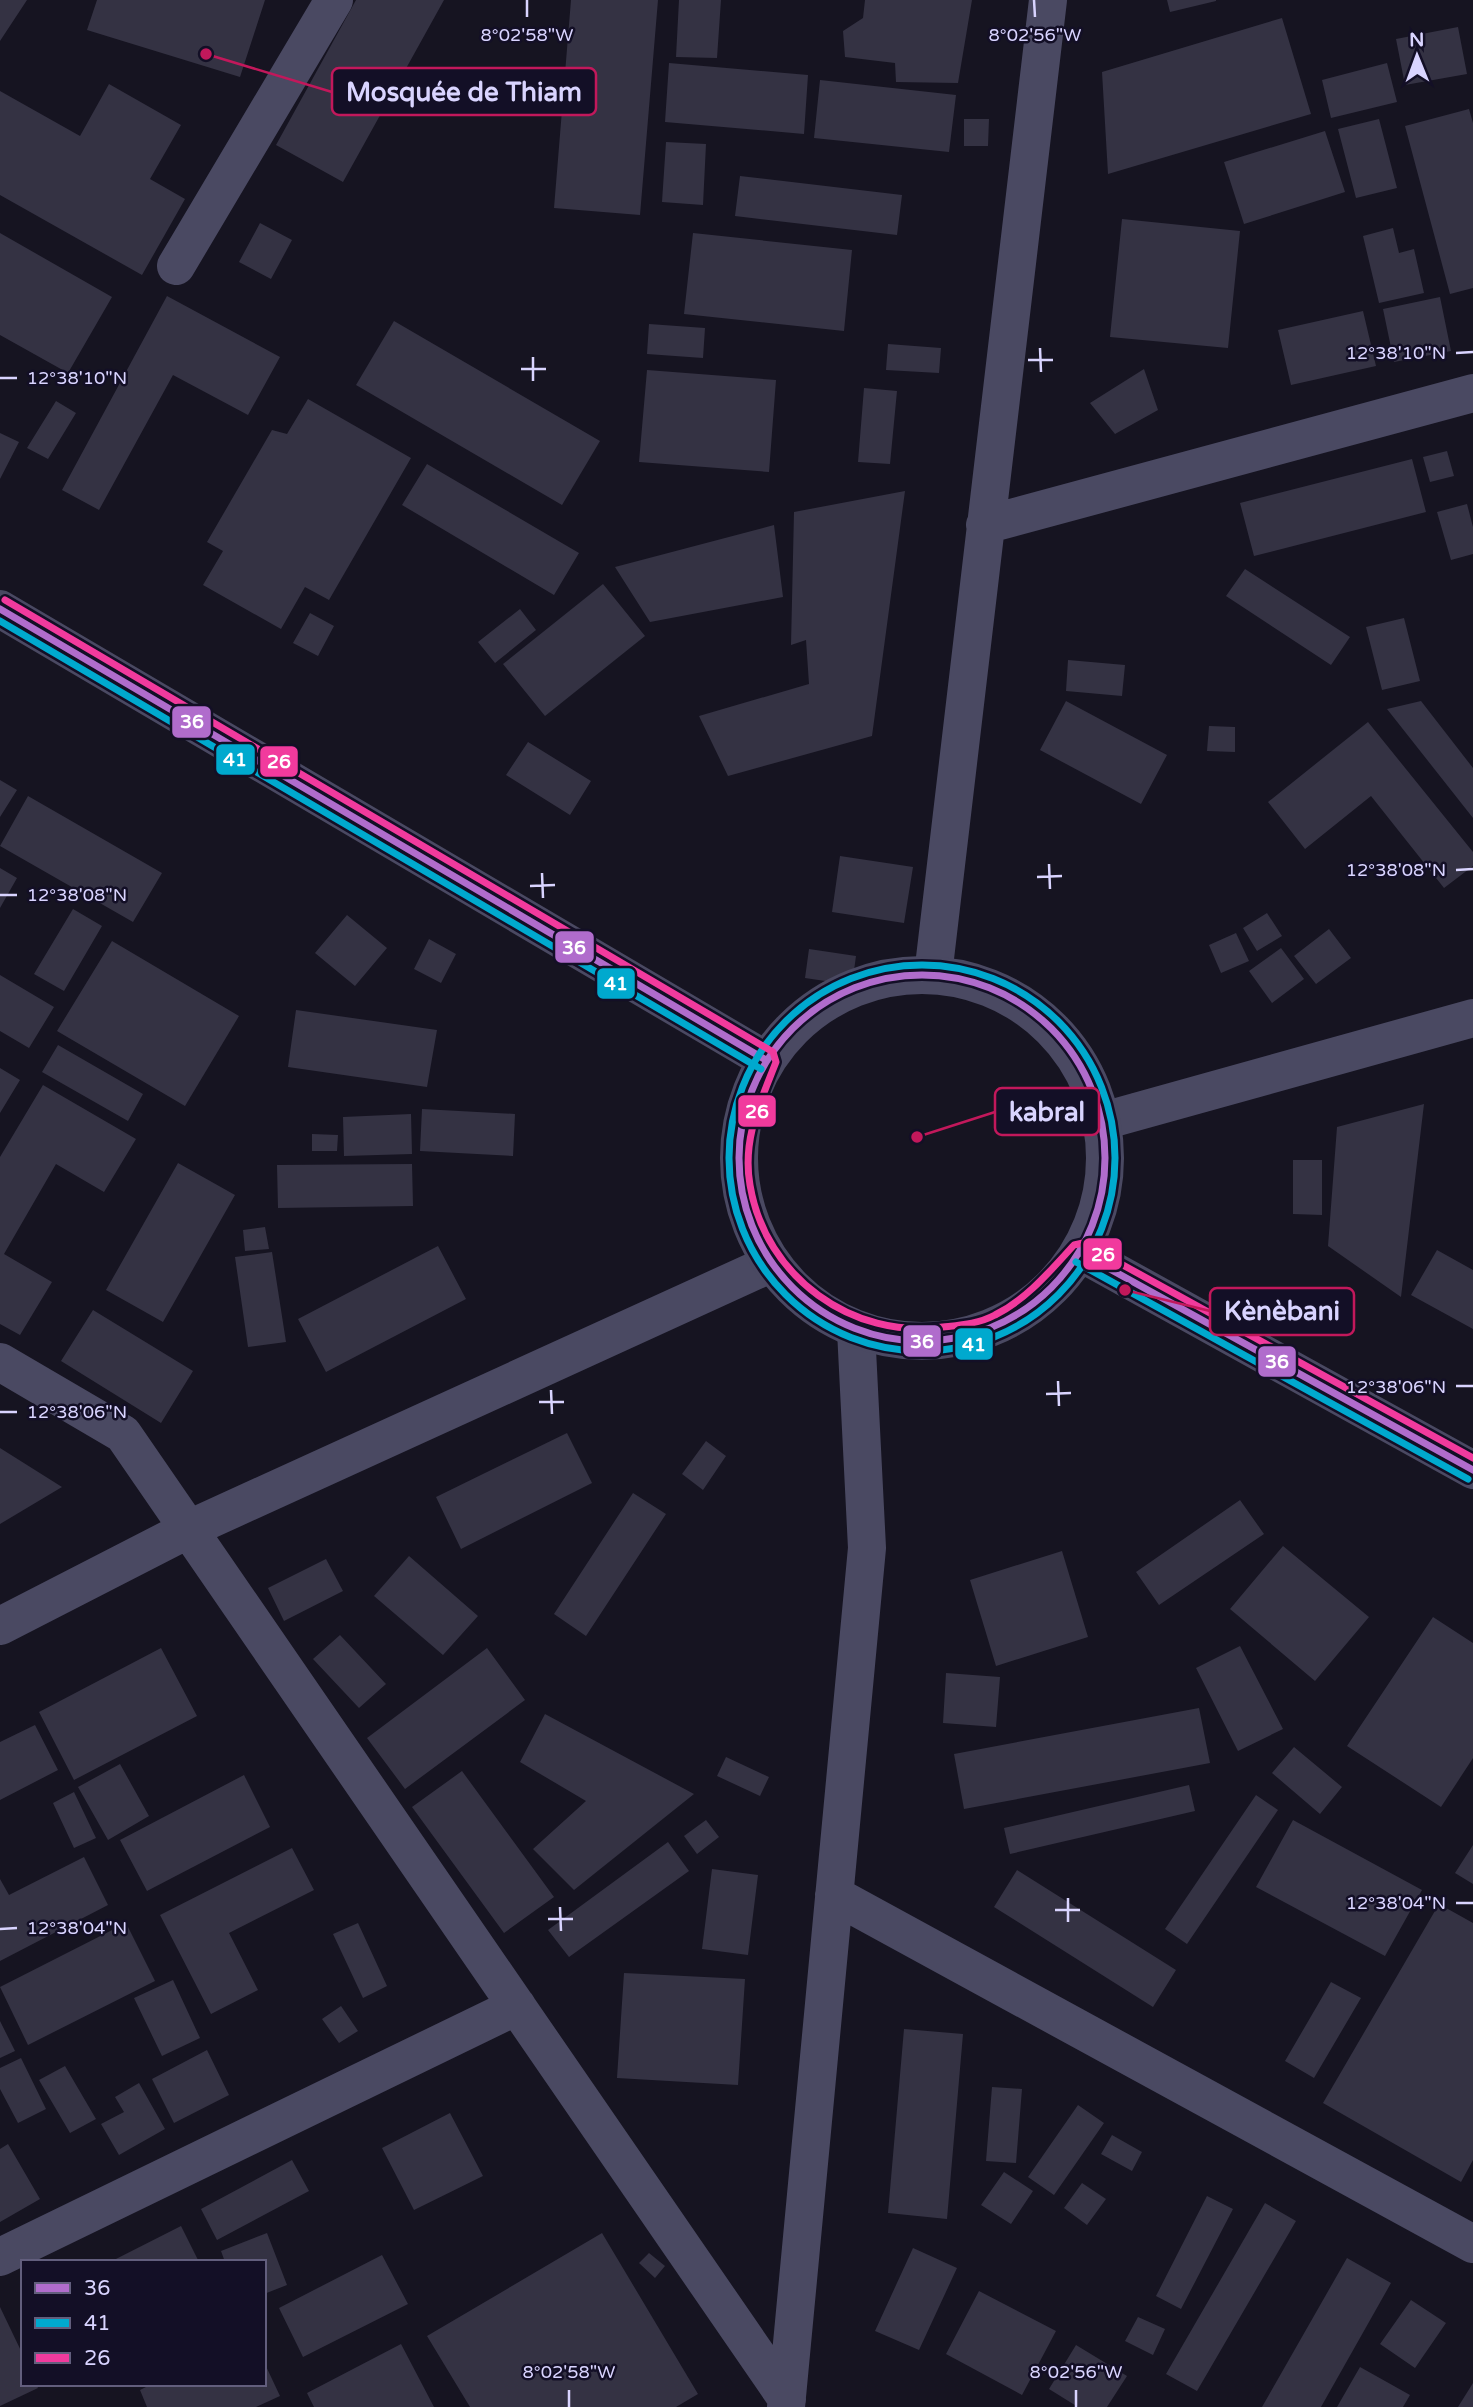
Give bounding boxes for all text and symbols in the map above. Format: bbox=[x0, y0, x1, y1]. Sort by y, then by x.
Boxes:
north arrow bbox=[1382, 21, 1452, 91]
text: 8°02'58"W bbox=[481, 24, 573, 46]
text: 8°02'56"W bbox=[989, 24, 1081, 46]
text: N bbox=[1409, 29, 1425, 51]
callout: Mosquée de Thiam bbox=[332, 68, 596, 115]
text: Mosquée de Thiam bbox=[346, 77, 582, 108]
text: 12°38'10"N bbox=[1346, 342, 1446, 364]
text: 12°38'10"N bbox=[27, 367, 127, 389]
line badge: 36 bbox=[171, 705, 212, 739]
text: 36 bbox=[180, 711, 204, 733]
line badge: 41 bbox=[215, 743, 256, 776]
line badge: 26 bbox=[259, 745, 299, 778]
text: 41 bbox=[223, 749, 247, 771]
text: 26 bbox=[267, 751, 291, 773]
text: 12°38'08"N bbox=[1346, 859, 1446, 881]
text: 12°38'08"N bbox=[27, 884, 127, 906]
line badge: 36 bbox=[554, 930, 595, 964]
text: 36 bbox=[562, 937, 586, 959]
line badge: 41 bbox=[596, 967, 636, 1000]
text: 41 bbox=[604, 973, 628, 995]
callout: kabral bbox=[995, 1088, 1099, 1135]
line badge: 26 bbox=[737, 1094, 777, 1128]
text: kabral bbox=[1009, 1097, 1085, 1128]
text: 26 bbox=[745, 1101, 769, 1123]
line badge: 26 bbox=[1082, 1237, 1123, 1271]
text: 26 bbox=[1091, 1244, 1115, 1266]
callout: Kènèbani bbox=[1210, 1288, 1354, 1335]
text: Kènèbani bbox=[1224, 1296, 1340, 1327]
line badge: 36 bbox=[902, 1324, 942, 1358]
line badge: 41 bbox=[954, 1327, 994, 1361]
text: 36 bbox=[910, 1331, 934, 1353]
text: 41 bbox=[962, 1334, 986, 1356]
line badge: 36 bbox=[1257, 1345, 1297, 1378]
text: 36 bbox=[1265, 1351, 1289, 1373]
text: 12°38'06"N bbox=[1346, 1376, 1446, 1398]
text: 12°38'06"N bbox=[27, 1401, 127, 1423]
text: 12°38'04"N bbox=[1346, 1892, 1446, 1914]
text: 12°38'04"N bbox=[27, 1917, 127, 1939]
legend bbox=[21, 2260, 266, 2386]
text: 36 bbox=[84, 2276, 110, 2301]
text: 41 bbox=[84, 2311, 110, 2336]
text: 26 bbox=[84, 2346, 110, 2371]
text: 8°02'58"W bbox=[523, 2361, 615, 2383]
text: 8°02'56"W bbox=[1030, 2361, 1122, 2383]

